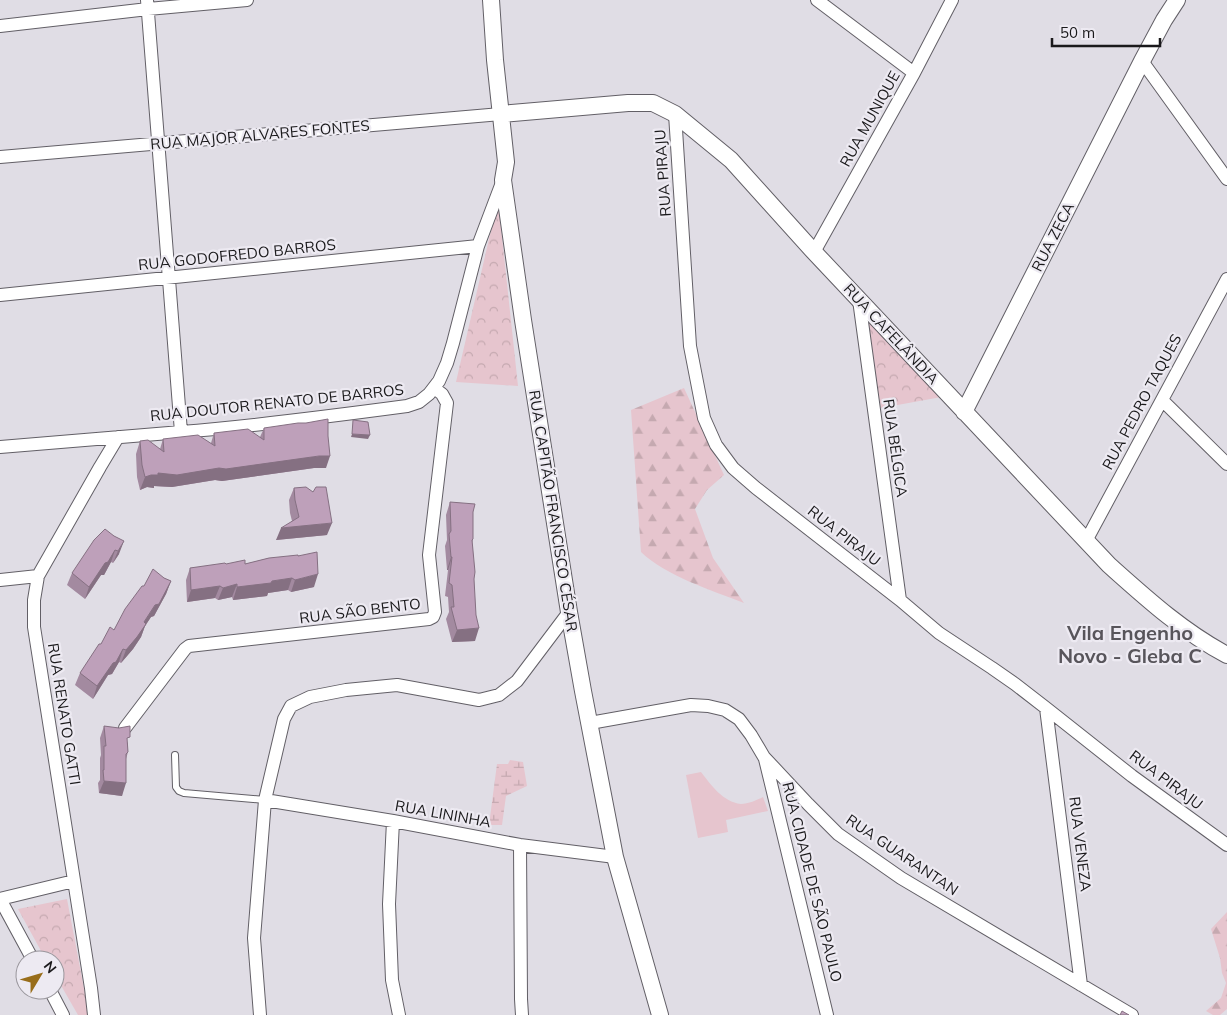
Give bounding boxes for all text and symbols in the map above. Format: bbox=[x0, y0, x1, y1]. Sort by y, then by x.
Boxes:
scale bar bbox=[1052, 15, 1160, 47]
text: 50 m bbox=[1060, 23, 1095, 42]
street label: RUA MUNIQUE bbox=[835, 67, 904, 170]
street label: RUA MAJOR ALVARES FONTES bbox=[150, 115, 370, 154]
street label: RUA PIRAJU bbox=[650, 129, 675, 217]
street label: RUA ZECA bbox=[1027, 199, 1078, 274]
street label: RUA GODOFREDO BARROS bbox=[137, 235, 337, 274]
street label: RUA CAFELÂNDIA bbox=[840, 279, 943, 388]
street label: RUA PEDRO TAQUES bbox=[1098, 331, 1185, 473]
street label: RUA DOUTOR RENATO DE BARROS bbox=[149, 380, 405, 425]
street label: RUA CAPITÃO FRANCISCO CÉSAR bbox=[525, 389, 582, 633]
street label: RUA BÉLGICA bbox=[879, 398, 912, 498]
street label: RUA PIRAJU bbox=[804, 501, 885, 570]
street label: RUA SÃO BENTO bbox=[298, 594, 422, 627]
district label: Vila Engenho Novo - Gleba C bbox=[1058, 620, 1202, 668]
street label: RUA RENATO GATTI bbox=[44, 642, 85, 786]
street label: RUA PIRAJU bbox=[1126, 746, 1207, 813]
street label: RUA CIDADE DE SÃO PAULO bbox=[778, 780, 847, 984]
street label: RUA VENEZA bbox=[1065, 795, 1096, 892]
street label: RUA LININHA bbox=[394, 796, 493, 831]
street label: RUA GUARANTAN bbox=[842, 810, 962, 899]
north arrow bbox=[15, 950, 65, 1000]
text: N bbox=[40, 957, 61, 977]

